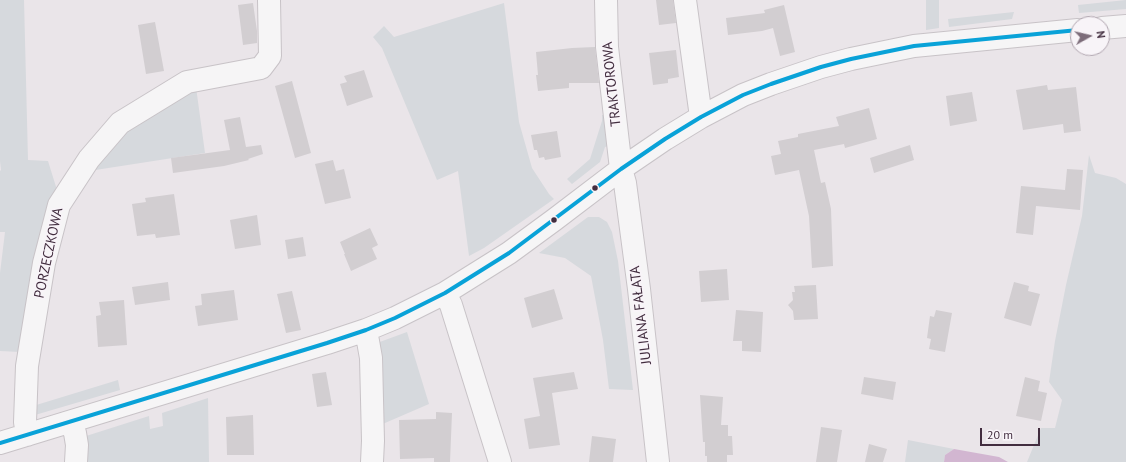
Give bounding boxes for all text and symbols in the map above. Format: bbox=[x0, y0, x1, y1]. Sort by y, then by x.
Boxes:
north arrow bbox=[1070, 16, 1110, 56]
text: N bbox=[1093, 30, 1108, 39]
street label: TRAKTOROWA bbox=[599, 41, 625, 127]
unlabelled marker bbox=[590, 183, 600, 193]
street label: PORZECZKOWA bbox=[31, 206, 67, 300]
unlabelled marker bbox=[549, 215, 559, 225]
street label: JULIANA FAŁATA bbox=[627, 265, 655, 365]
scale bar bbox=[982, 420, 1042, 446]
text: 20 m bbox=[987, 427, 1013, 442]

